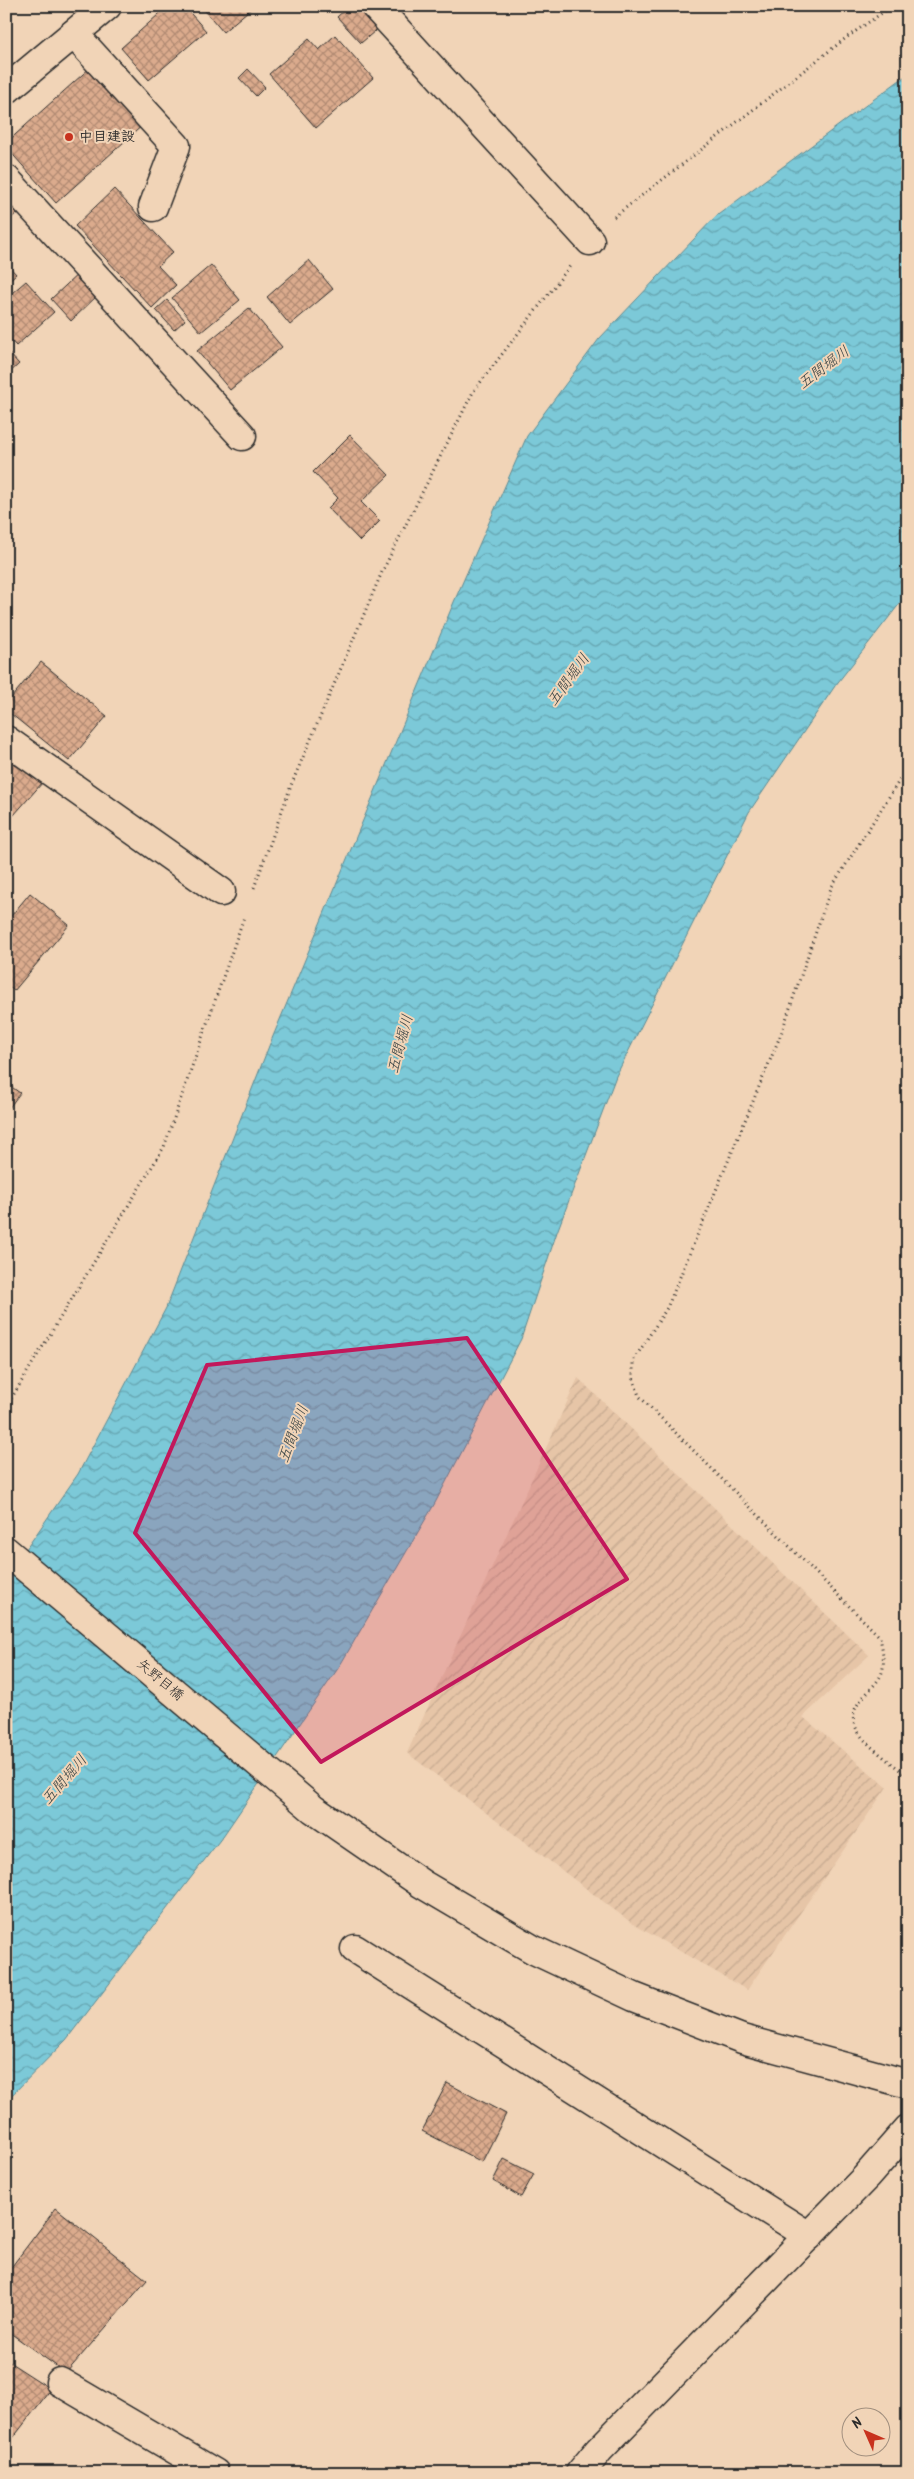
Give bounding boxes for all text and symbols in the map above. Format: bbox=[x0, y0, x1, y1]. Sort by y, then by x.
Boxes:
place label: 中目建設 bbox=[79, 126, 135, 148]
marker: 中目建設 bbox=[63, 131, 75, 143]
water label: 五間堀川 bbox=[793, 340, 855, 396]
water label: 五間堀川 bbox=[542, 649, 596, 711]
water label: 五間堀川 bbox=[382, 1012, 420, 1076]
water label: 五間堀川 bbox=[272, 1402, 316, 1466]
street label: 矢野目橋 bbox=[131, 1654, 189, 1706]
water label: 五間堀川 bbox=[36, 1749, 94, 1811]
north arrow bbox=[842, 2406, 892, 2456]
text: N bbox=[847, 2412, 869, 2434]

